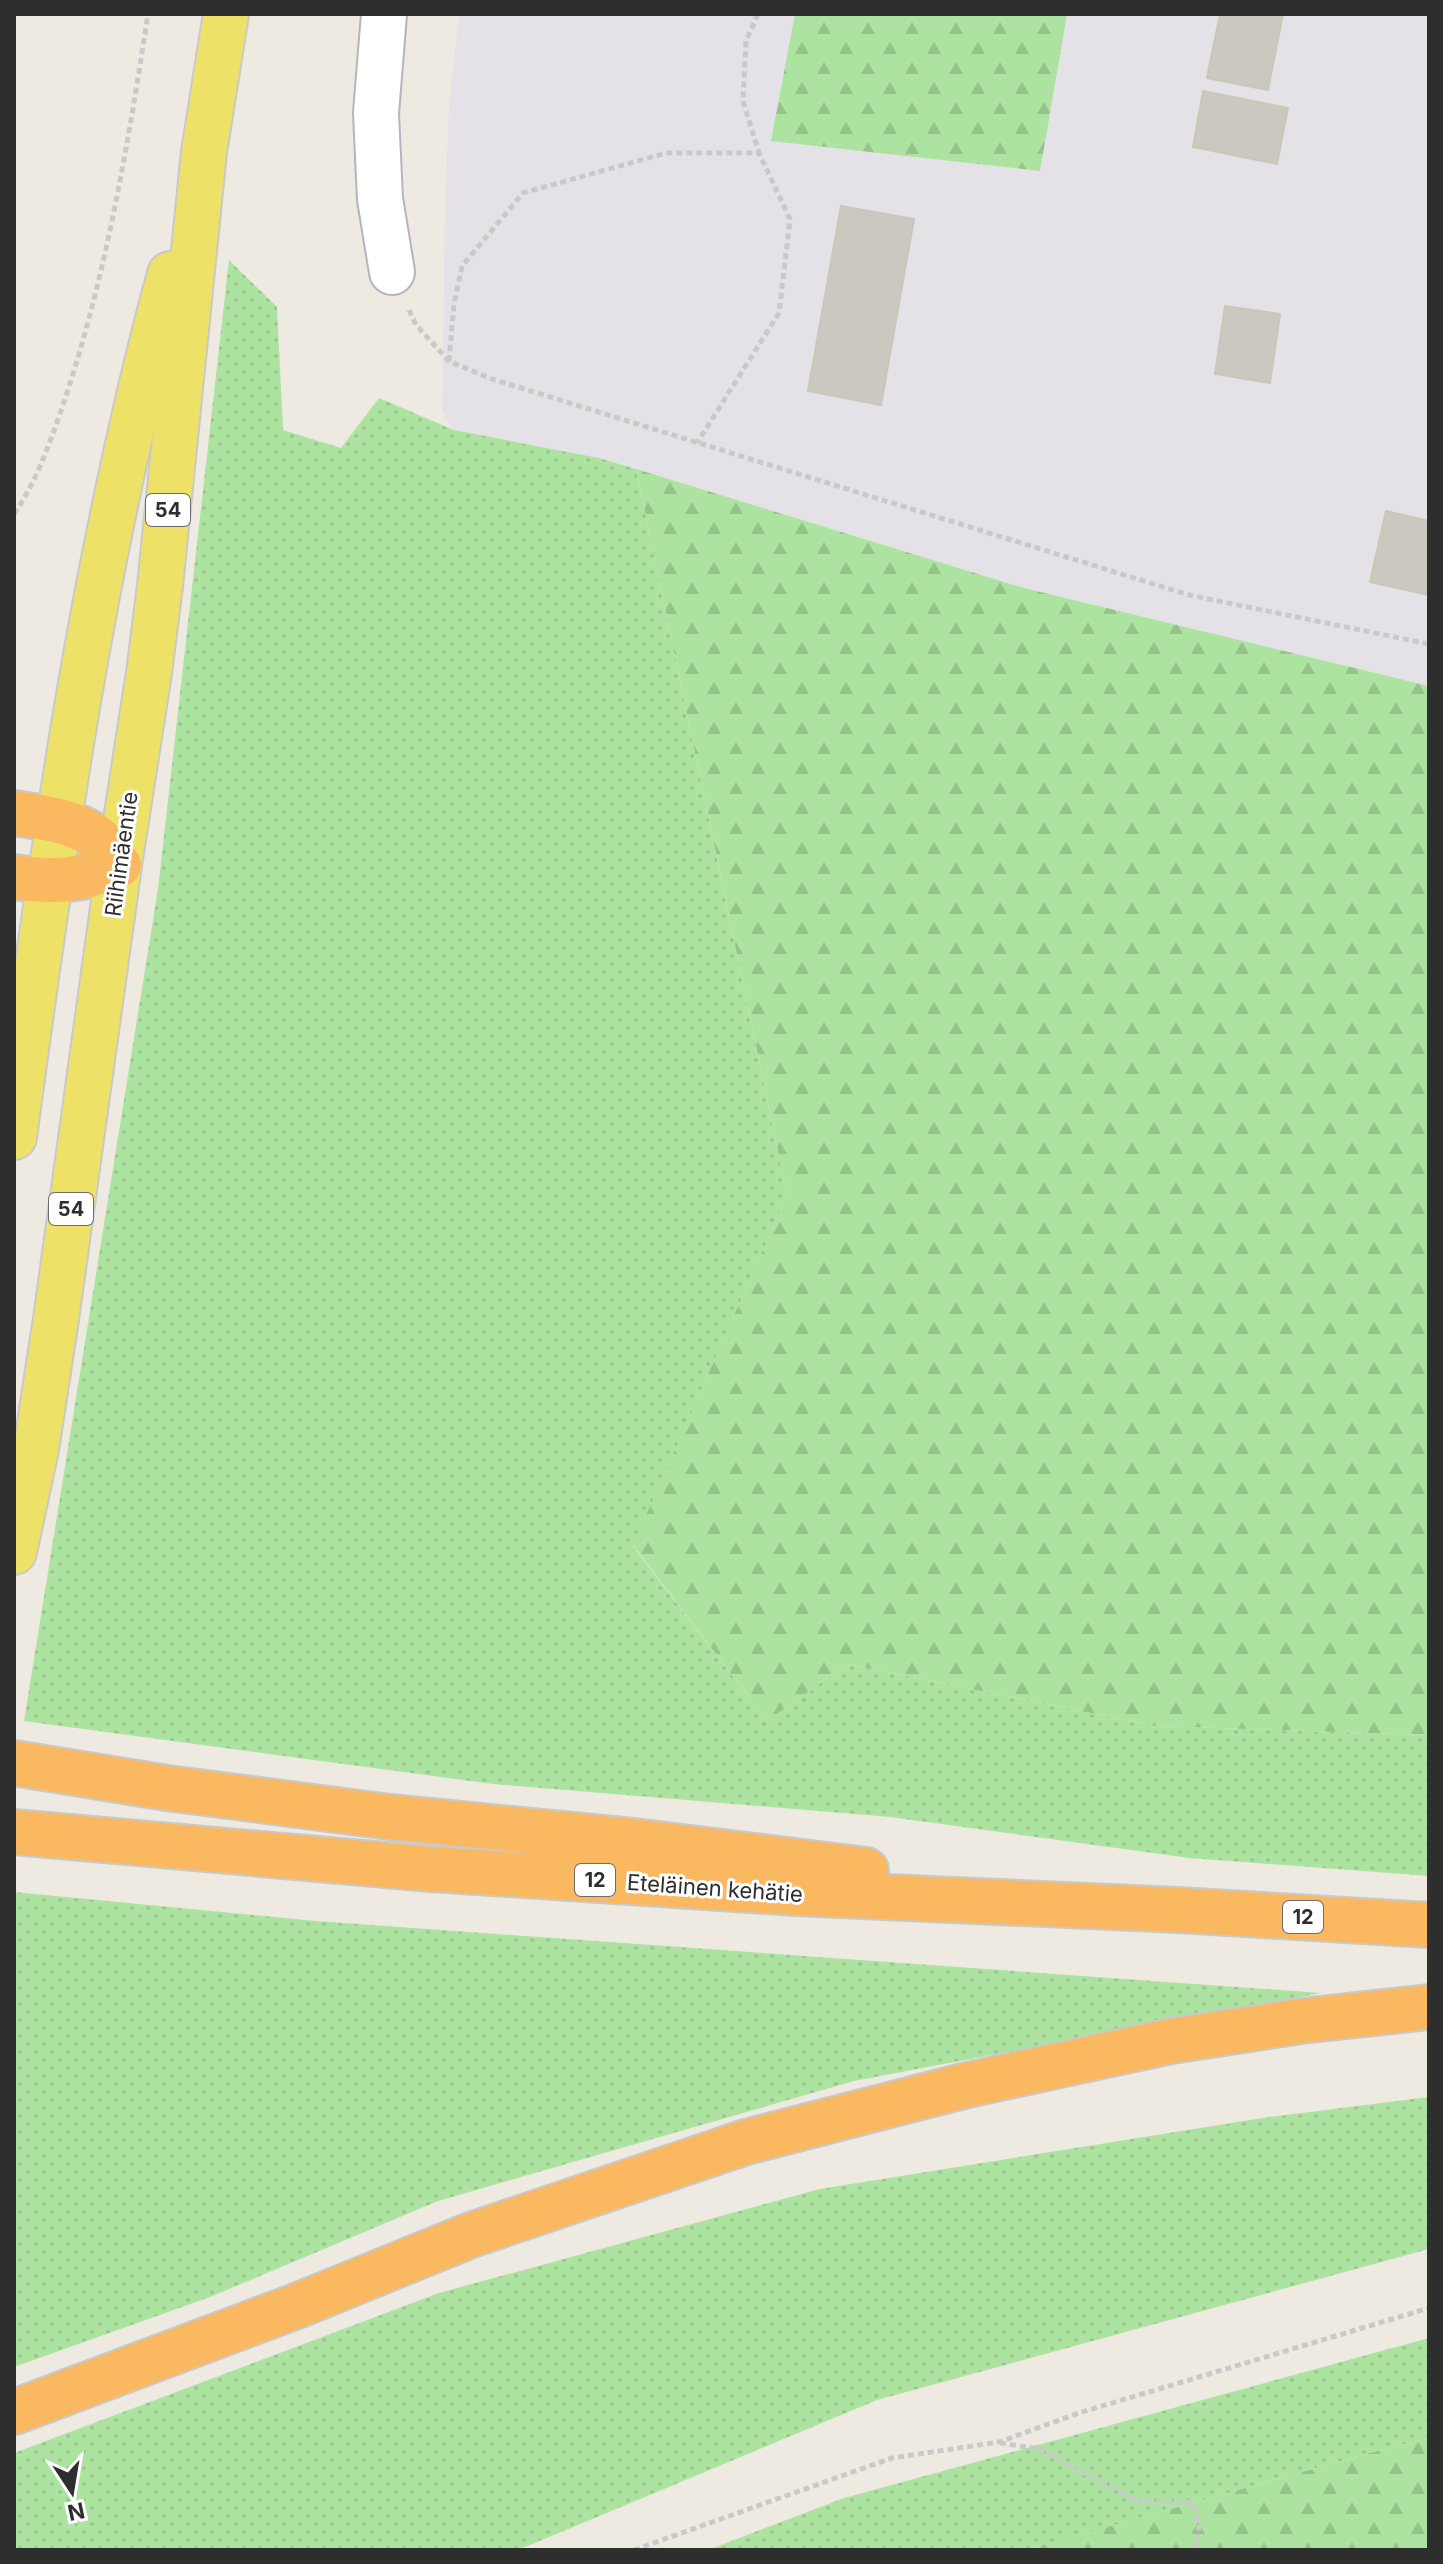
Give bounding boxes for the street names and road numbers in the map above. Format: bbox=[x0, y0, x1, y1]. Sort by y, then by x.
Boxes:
road number: 54 bbox=[146, 494, 190, 526]
street label: Riihimäentie bbox=[99, 790, 143, 918]
road number: 54 bbox=[49, 1193, 93, 1225]
road number: 12 bbox=[575, 1864, 615, 1896]
street label: Eteläinen kehätie bbox=[626, 1869, 804, 1907]
road number: 12 bbox=[1283, 1901, 1323, 1933]

